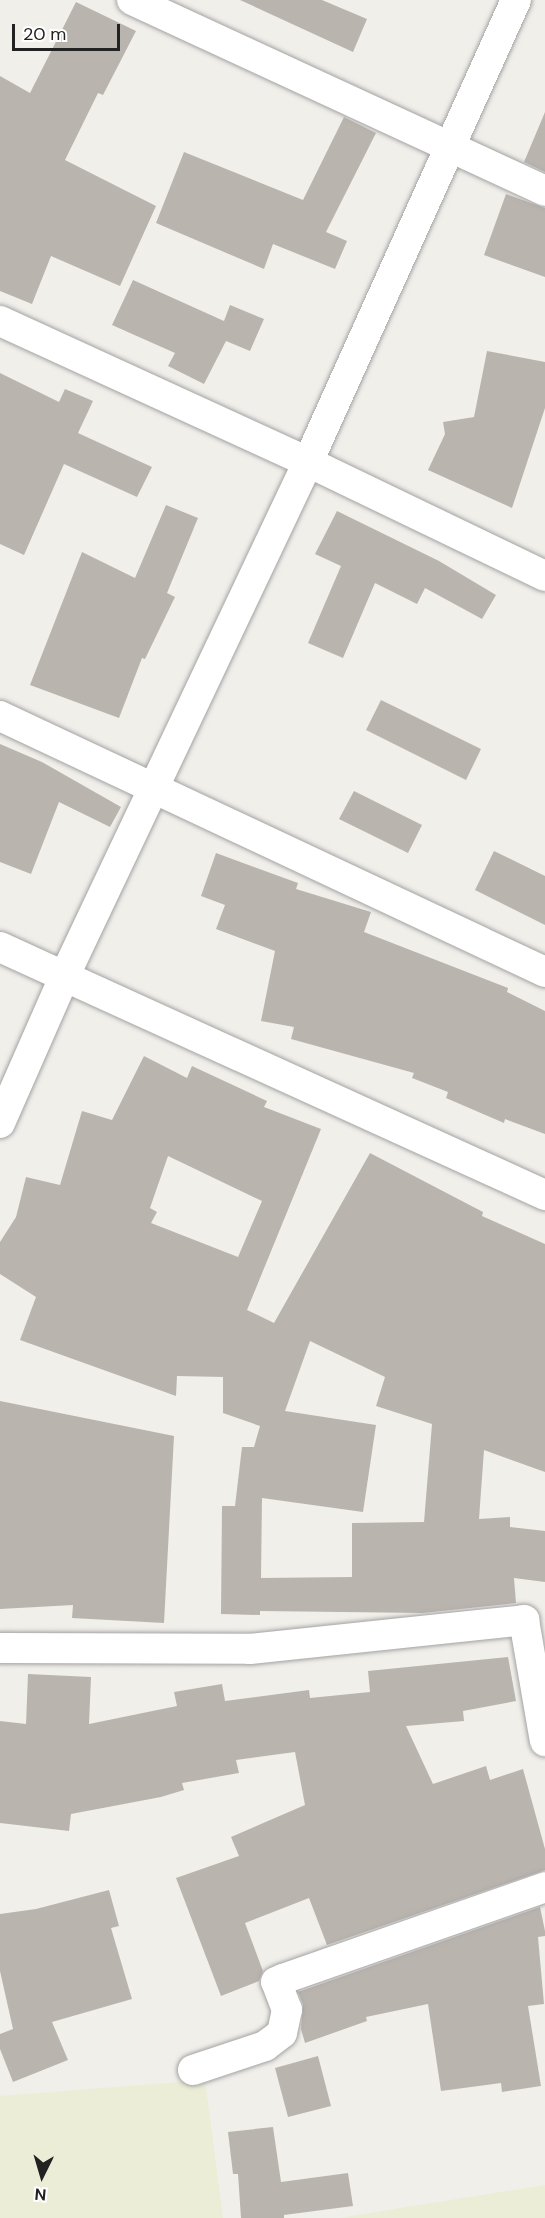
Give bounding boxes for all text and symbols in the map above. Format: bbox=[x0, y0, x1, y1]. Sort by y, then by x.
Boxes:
scale bar bbox=[15, 12, 123, 50]
text: 20 m bbox=[23, 22, 66, 46]
north arrow bbox=[12, 2146, 72, 2206]
text: N bbox=[34, 2183, 47, 2205]

